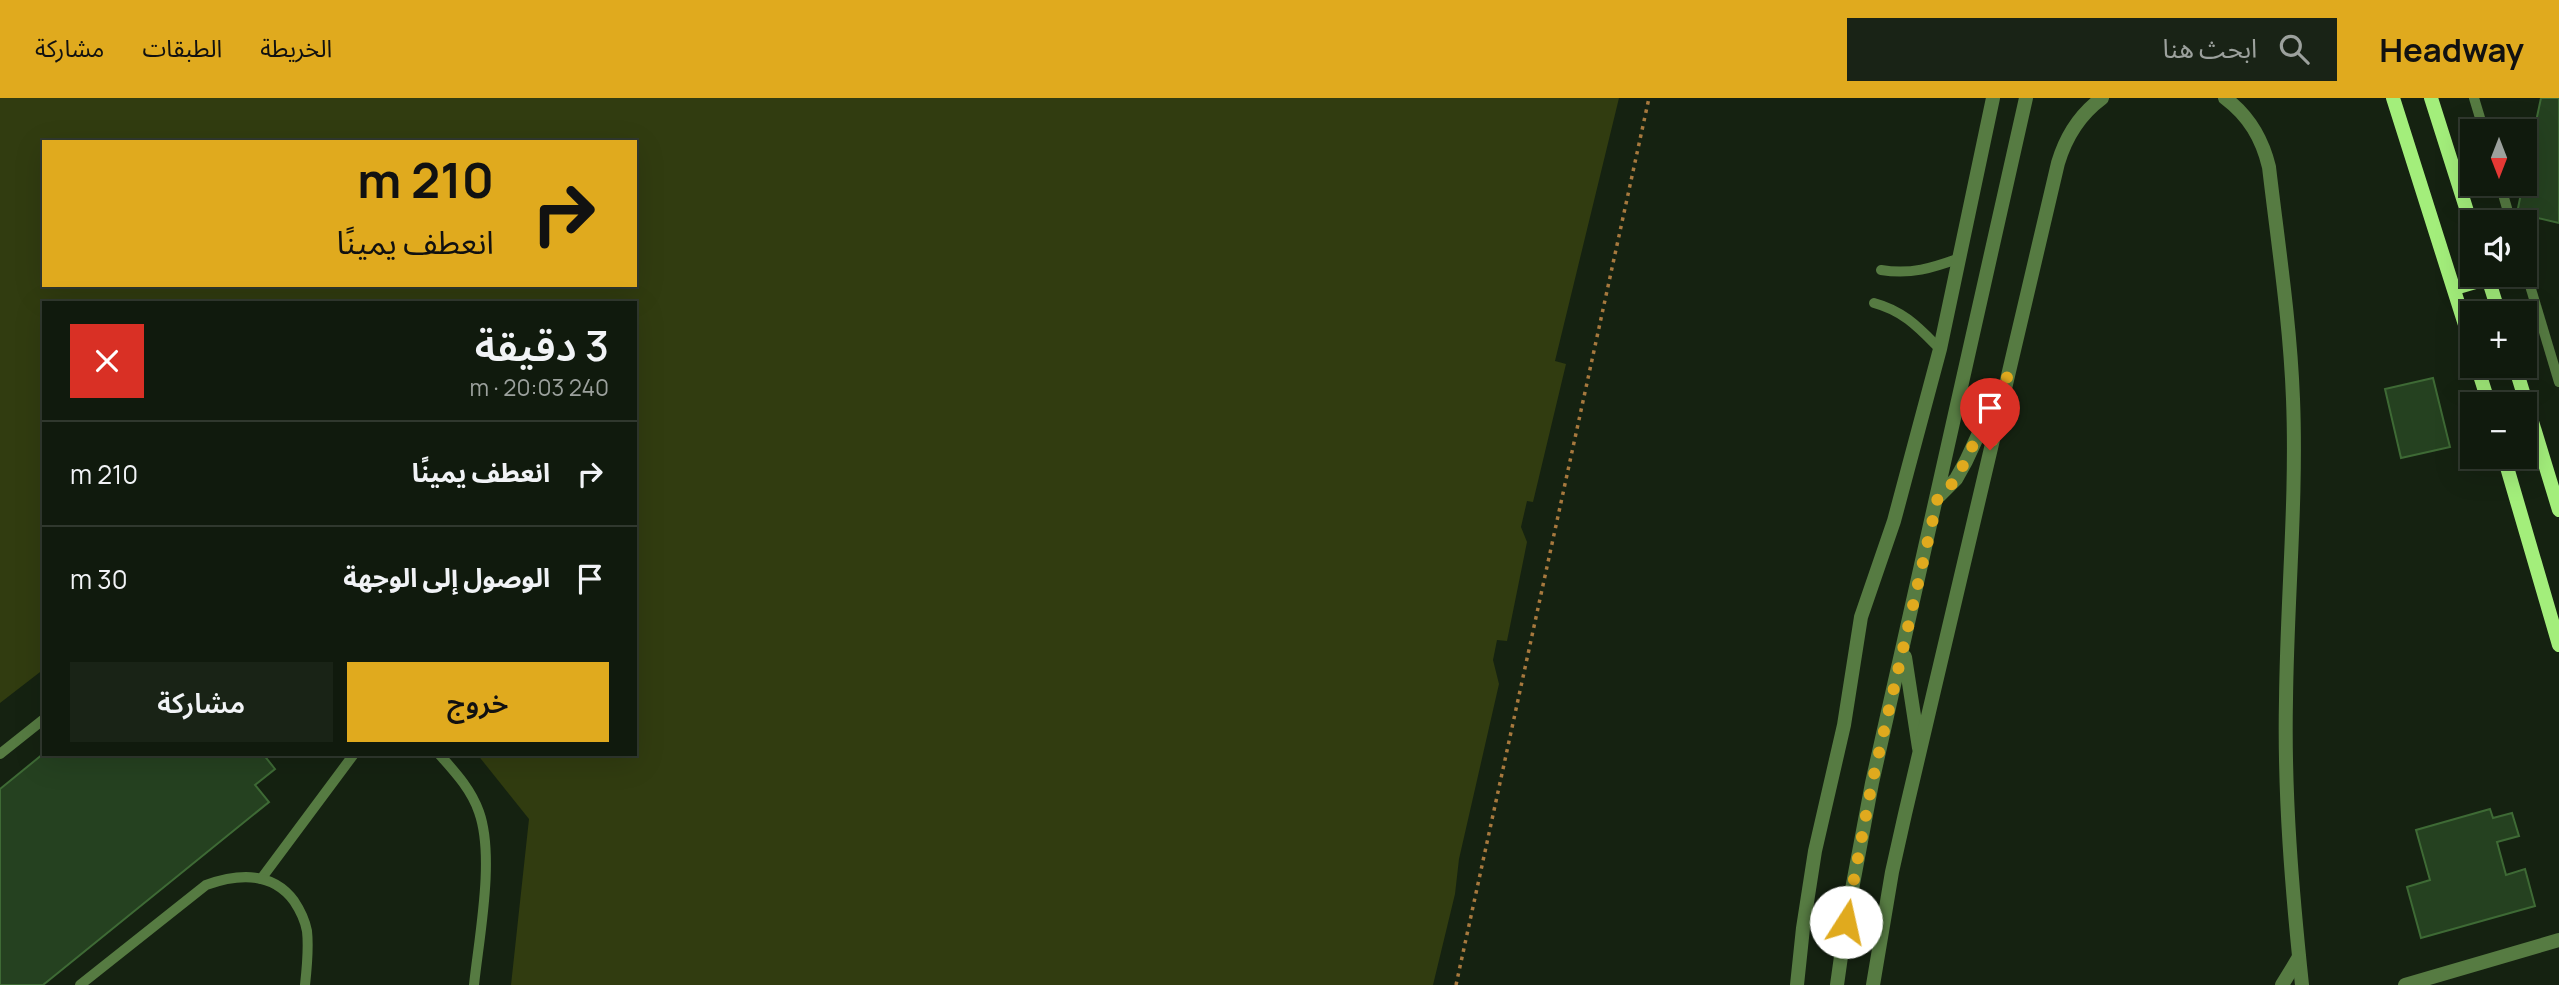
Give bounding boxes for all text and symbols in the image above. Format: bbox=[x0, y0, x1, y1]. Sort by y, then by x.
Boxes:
search box bbox=[1847, 18, 2337, 81]
text: Headway bbox=[2379, 27, 2524, 72]
text: ابحث هنا bbox=[2163, 30, 2257, 66]
icon: search bbox=[2275, 30, 2313, 68]
text: مشاركة bbox=[35, 31, 104, 64]
text: الطبقات bbox=[142, 31, 222, 64]
text: الخريطة bbox=[260, 31, 332, 64]
north arrow bbox=[2460, 119, 2538, 196]
map controls bbox=[2460, 119, 2537, 469]
text: 210 m bbox=[357, 146, 494, 213]
icon: right bbox=[518, 168, 609, 259]
button: sound bbox=[2460, 210, 2537, 287]
text: انعطف يمينًا bbox=[337, 220, 494, 264]
button: + bbox=[2460, 301, 2537, 378]
text: 3 دقيقة bbox=[475, 316, 609, 374]
button: close bbox=[70, 324, 144, 398]
text: 240 m · 20:03 bbox=[469, 371, 609, 403]
pin bbox=[1960, 378, 2020, 450]
icon: arrive bbox=[1971, 389, 2009, 427]
button: − bbox=[2460, 392, 2537, 469]
text: انعطف يمينًا bbox=[412, 454, 550, 490]
icon: right bbox=[571, 455, 609, 493]
text: 210 m bbox=[70, 456, 138, 492]
text: الوصول إلى الوجهة bbox=[343, 559, 550, 595]
icon: arrive bbox=[571, 560, 609, 598]
text: 30 m bbox=[70, 561, 128, 597]
button: مشاركة bbox=[70, 662, 333, 742]
button: خروج bbox=[347, 662, 609, 742]
position arrow bbox=[1809, 885, 1883, 959]

